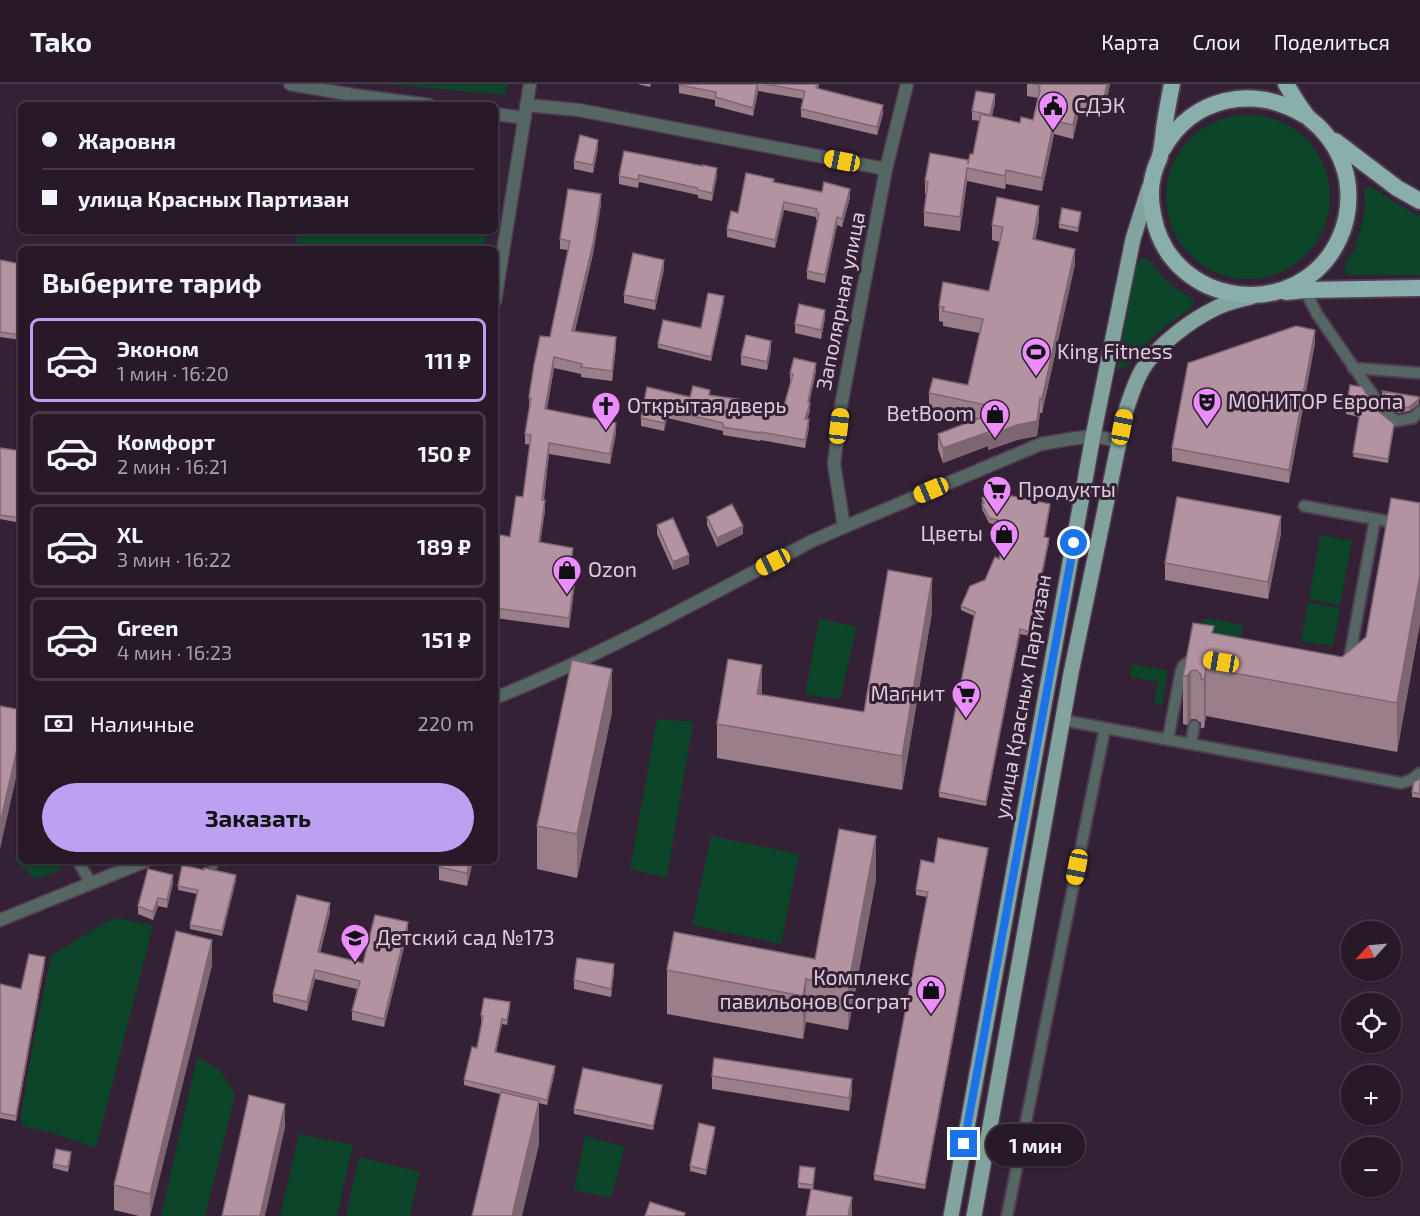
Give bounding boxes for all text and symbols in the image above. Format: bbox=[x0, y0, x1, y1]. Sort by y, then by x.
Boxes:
text: Tako bbox=[30, 24, 92, 58]
text: Карта bbox=[1101, 29, 1160, 54]
text: Слои bbox=[1193, 29, 1241, 54]
text: Поделиться bbox=[1274, 29, 1390, 54]
public building icon: СДЭК bbox=[1037, 90, 1069, 132]
place label: СДЭК bbox=[1074, 92, 1125, 117]
text: Жаровня bbox=[78, 127, 176, 153]
car bbox=[823, 149, 861, 173]
text: улица Красных Партизан bbox=[78, 185, 349, 211]
street label: Заполярная улица bbox=[810, 209, 870, 392]
text: Выберите тариф bbox=[42, 266, 262, 298]
icon: car bbox=[45, 333, 99, 387]
text: Эконом bbox=[117, 335, 199, 361]
sports icon: King Fitness bbox=[1020, 336, 1052, 378]
place label: King Fitness bbox=[1057, 338, 1173, 363]
text: 111 ₽ bbox=[425, 347, 471, 373]
text: 1 мин · 16:20 bbox=[117, 361, 229, 385]
theatre icon: МОНИТОР Европа bbox=[1191, 386, 1223, 428]
place label: МОНИТОР Европа bbox=[1228, 388, 1403, 413]
church icon: Открытая дверь bbox=[590, 390, 622, 432]
place label: Открытая дверь bbox=[627, 392, 786, 417]
shop icon: BetBoom bbox=[979, 398, 1011, 440]
place label: BetBoom bbox=[886, 400, 974, 425]
car bbox=[828, 407, 850, 445]
car bbox=[1110, 408, 1134, 446]
icon: car bbox=[45, 426, 99, 480]
text: Комфорт bbox=[117, 428, 215, 454]
text: 150 ₽ bbox=[418, 440, 471, 466]
text: 2 мин · 16:21 bbox=[117, 454, 228, 478]
supermarket icon: Продукты bbox=[981, 474, 1013, 516]
car bbox=[911, 475, 951, 505]
place label: Продукты bbox=[1018, 476, 1116, 502]
shop icon: Цветы bbox=[988, 518, 1020, 560]
icon: car bbox=[45, 519, 99, 573]
place label: Цветы bbox=[921, 520, 983, 545]
text: XL bbox=[117, 521, 143, 547]
route start bbox=[1060, 529, 1087, 556]
text: 189 ₽ bbox=[417, 533, 471, 559]
car bbox=[753, 546, 793, 578]
text: 3 мин · 16:22 bbox=[117, 547, 231, 571]
shop icon: Ozon bbox=[551, 554, 583, 596]
place label: Ozon bbox=[588, 556, 637, 581]
street label: улица Красных Партизан bbox=[988, 572, 1056, 821]
icon: car bbox=[45, 612, 99, 666]
text: Green bbox=[117, 614, 179, 640]
text: 151 ₽ bbox=[422, 626, 471, 652]
text: 4 мин · 16:23 bbox=[117, 640, 232, 664]
car bbox=[1202, 650, 1240, 674]
supermarket icon: Магнит bbox=[950, 678, 982, 720]
place label: Магнит bbox=[870, 680, 945, 705]
icon: cash bbox=[42, 707, 75, 740]
text: Наличные bbox=[90, 710, 194, 736]
text: 220 m bbox=[417, 711, 474, 735]
button: Заказать bbox=[42, 783, 474, 852]
car bbox=[1065, 848, 1089, 886]
north arrow bbox=[1341, 921, 1401, 981]
map controls bbox=[1341, 921, 1401, 1197]
school or university icon: Детский cад №173 bbox=[339, 922, 371, 964]
place label: Детский cад №173 bbox=[376, 924, 555, 949]
place label: Комплекс павильонов Сограт bbox=[720, 964, 910, 1013]
shop icon: Комплекс павильонов Сограт bbox=[915, 974, 947, 1016]
button: locate bbox=[1341, 993, 1401, 1053]
button: + bbox=[1341, 1065, 1401, 1125]
callout: 1 мин bbox=[985, 1123, 1084, 1165]
route end bbox=[950, 1130, 977, 1157]
text: 1 мин bbox=[1009, 1133, 1062, 1157]
button: − bbox=[1341, 1137, 1401, 1197]

